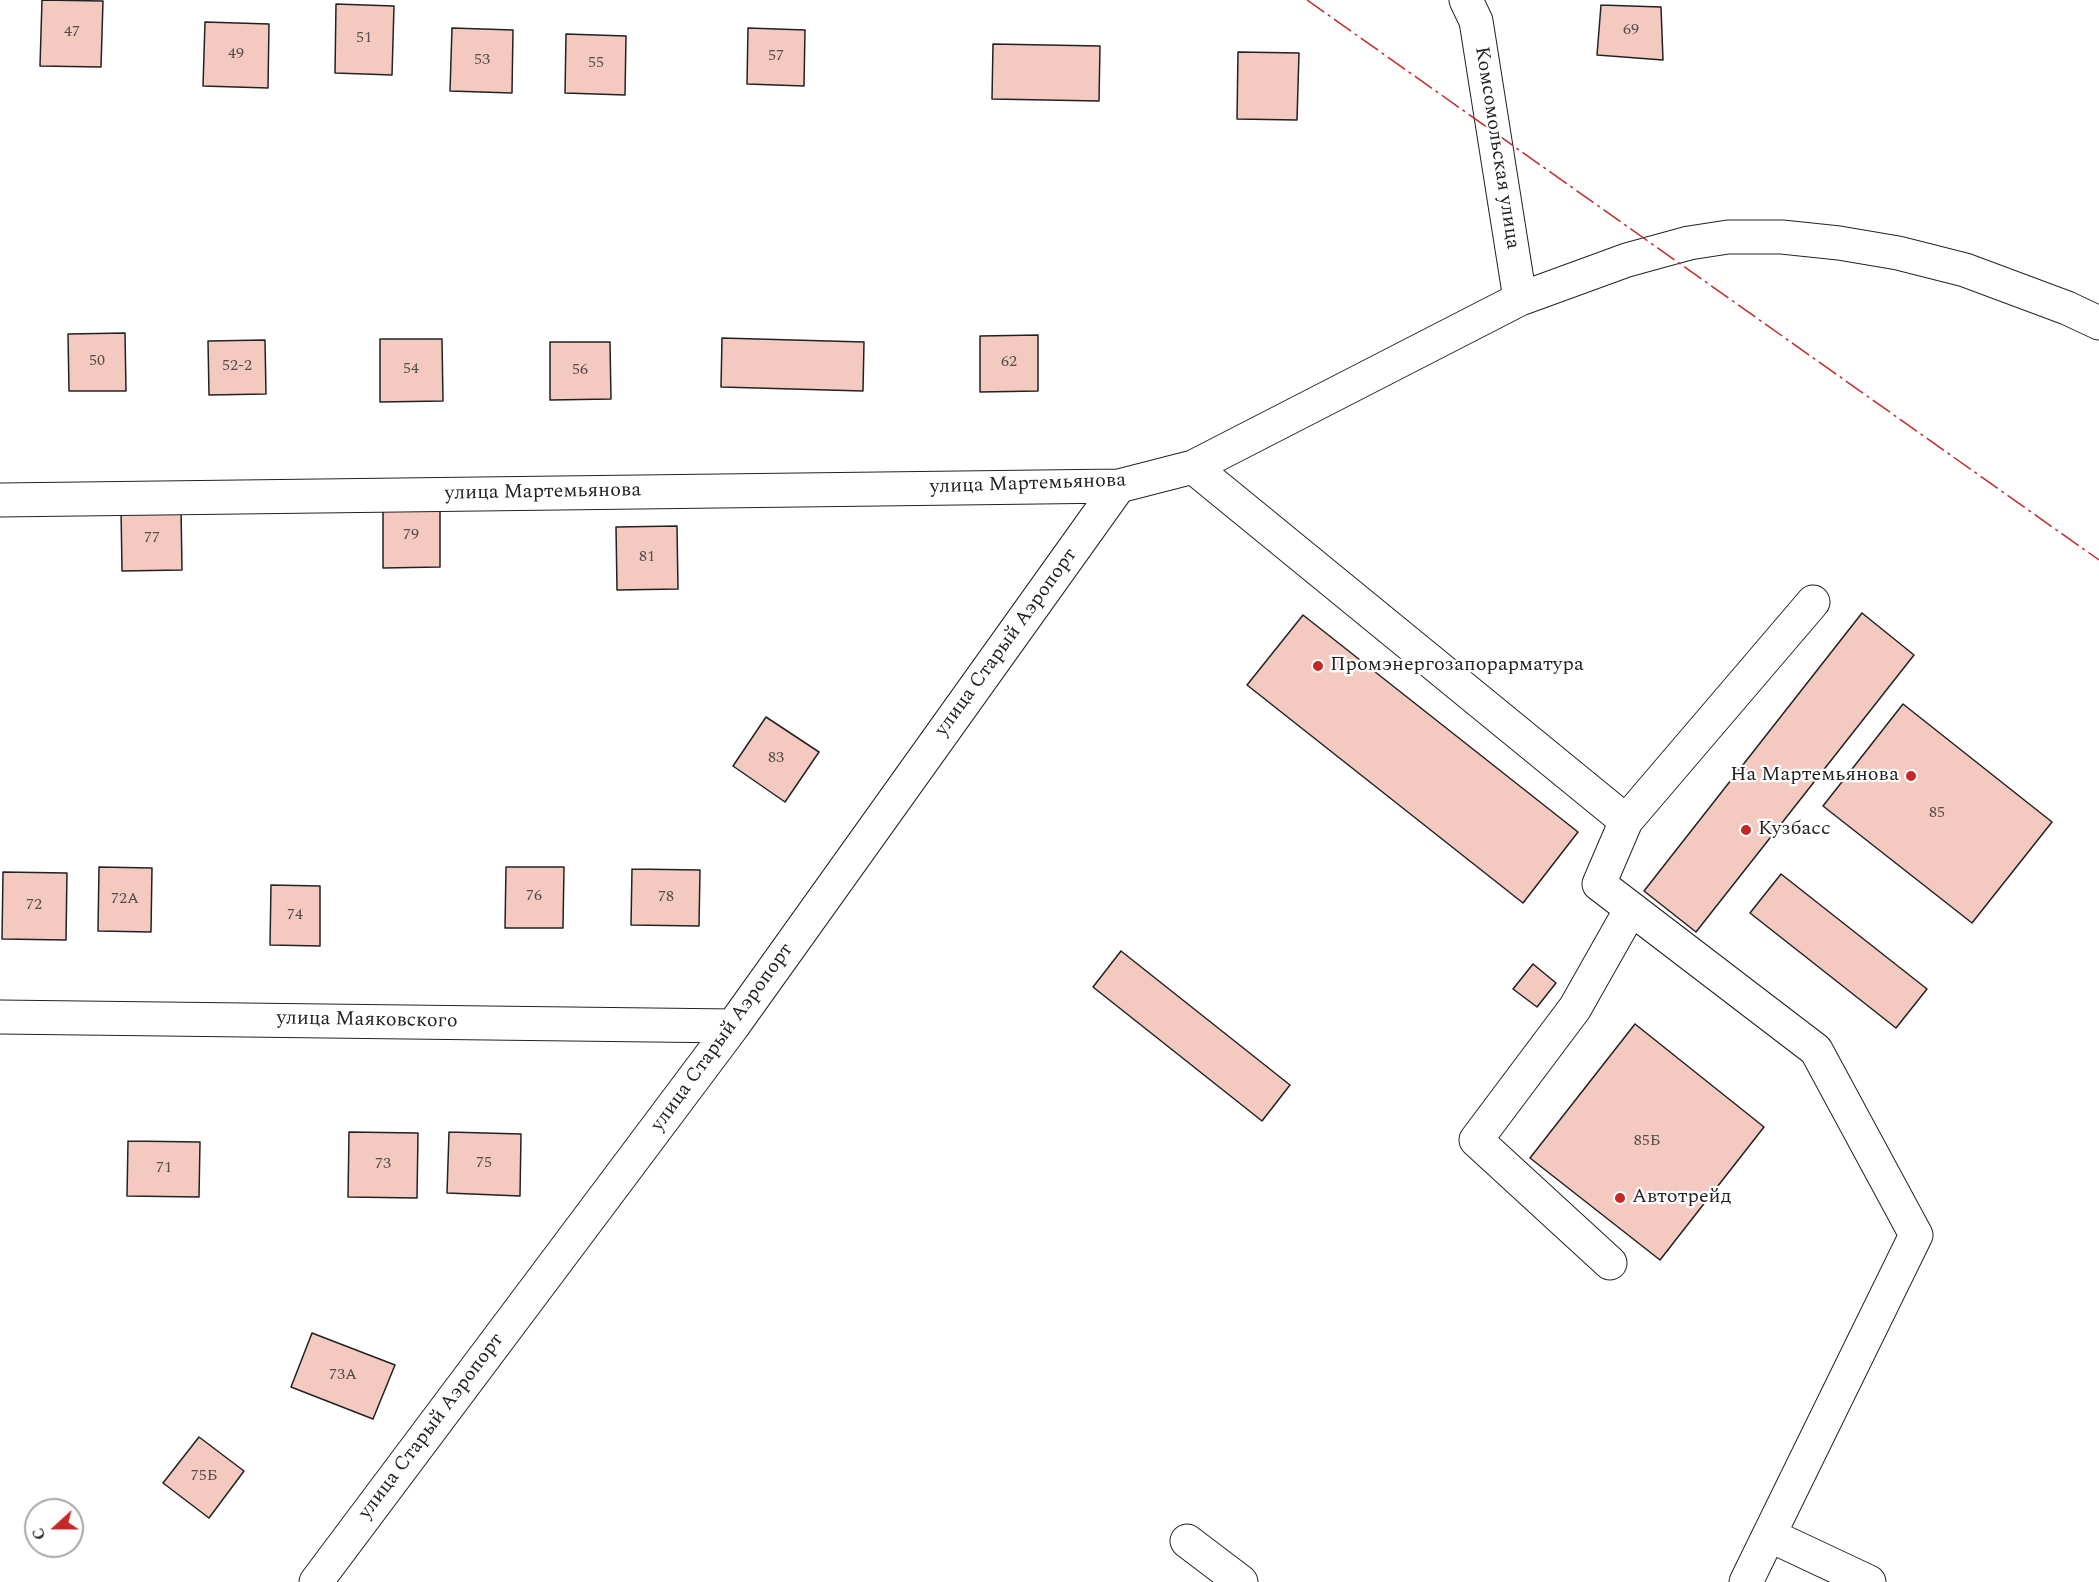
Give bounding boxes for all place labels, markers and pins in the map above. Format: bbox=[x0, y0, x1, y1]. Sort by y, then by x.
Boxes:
place label: Промэнергозапорарматура bbox=[1330, 654, 1584, 678]
marker: Промэнергозапорарматура bbox=[1311, 659, 1325, 673]
place label: На Мартемьянова bbox=[1730, 764, 1899, 788]
marker: На Мартемьянова bbox=[1904, 769, 1918, 783]
place label: Кузбасс bbox=[1758, 818, 1830, 842]
marker: Кузбасс bbox=[1739, 823, 1753, 837]
place label: Автотрейд bbox=[1632, 1186, 1731, 1210]
marker: Автотрейд bbox=[1613, 1191, 1627, 1205]

